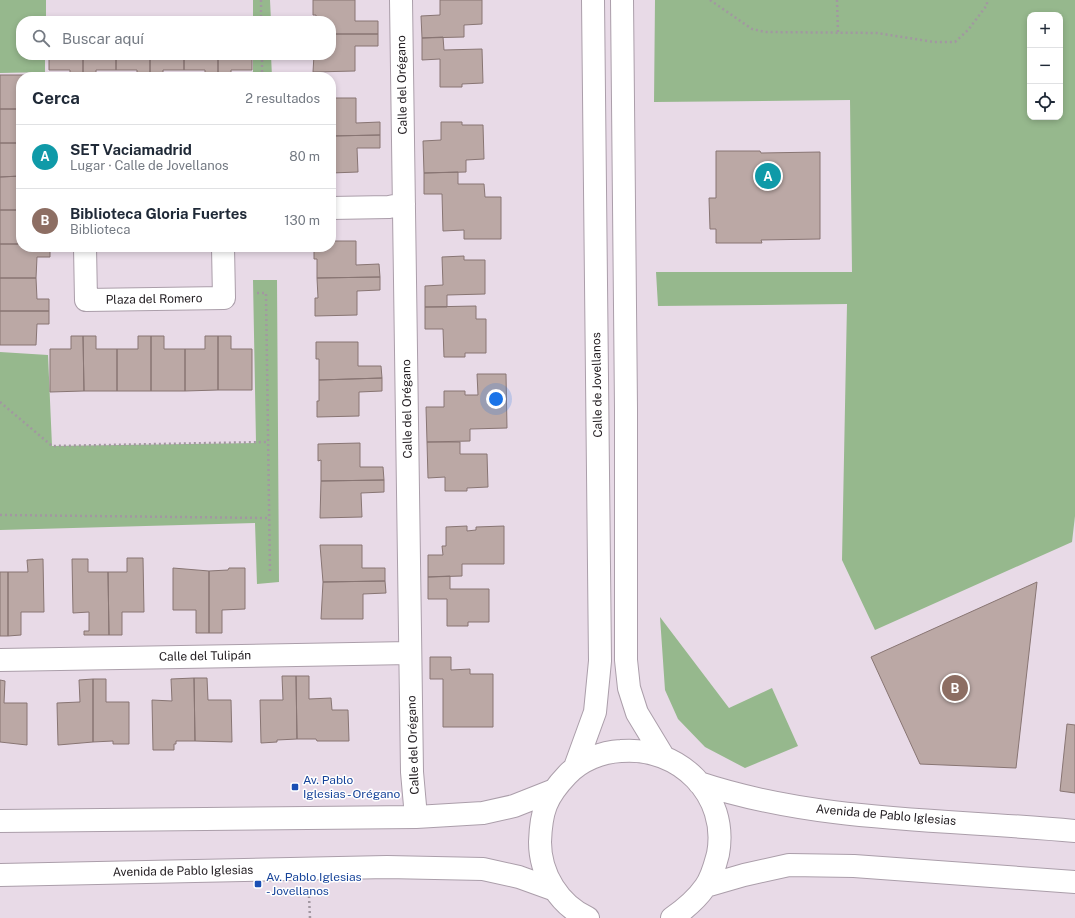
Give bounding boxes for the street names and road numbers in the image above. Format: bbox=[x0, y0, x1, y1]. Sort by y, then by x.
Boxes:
street label: Calle del Orégano bbox=[394, 35, 410, 135]
street label: Plaza del Romero bbox=[105, 291, 203, 307]
street label: Calle de Jovellanos bbox=[589, 332, 605, 438]
street label: Calle del Orégano bbox=[399, 359, 415, 459]
street label: Calle del Tulipán bbox=[159, 648, 251, 664]
street label: Calle del Orégano bbox=[404, 695, 422, 795]
street label: Avenida de Pablo Iglesias bbox=[815, 802, 957, 828]
street label: Avenida de Pablo Iglesias bbox=[113, 863, 253, 879]

